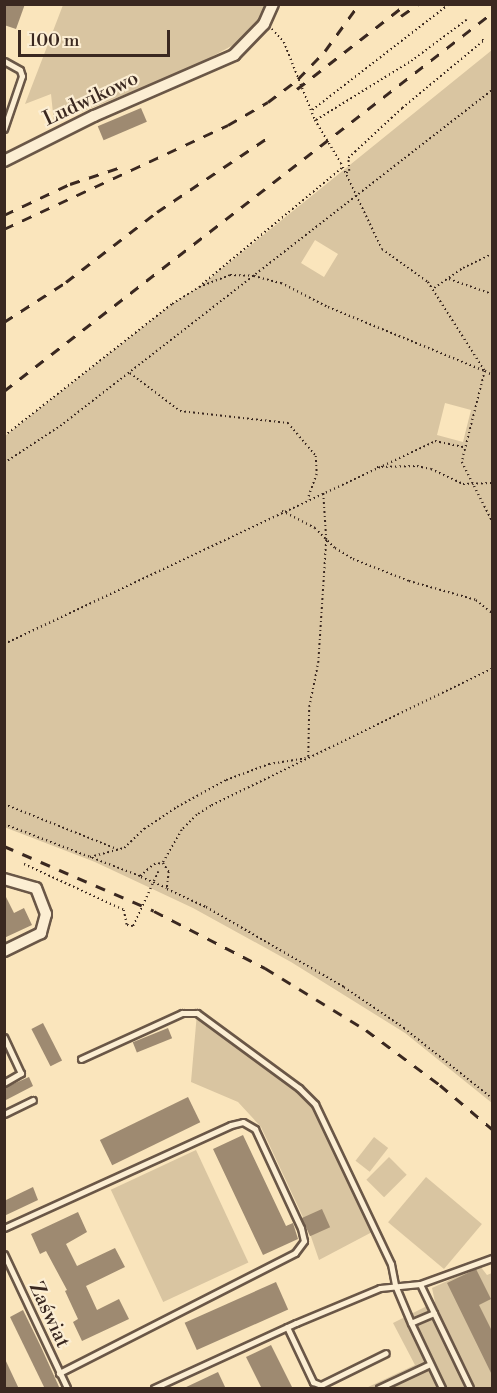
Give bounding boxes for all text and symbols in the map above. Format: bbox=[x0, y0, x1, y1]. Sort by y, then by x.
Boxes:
scale bar bbox=[21, 18, 172, 56]
text: 100 m bbox=[29, 29, 80, 52]
street label: Ludwikowo bbox=[39, 66, 143, 132]
street label: Zaświat bbox=[23, 1278, 75, 1352]

